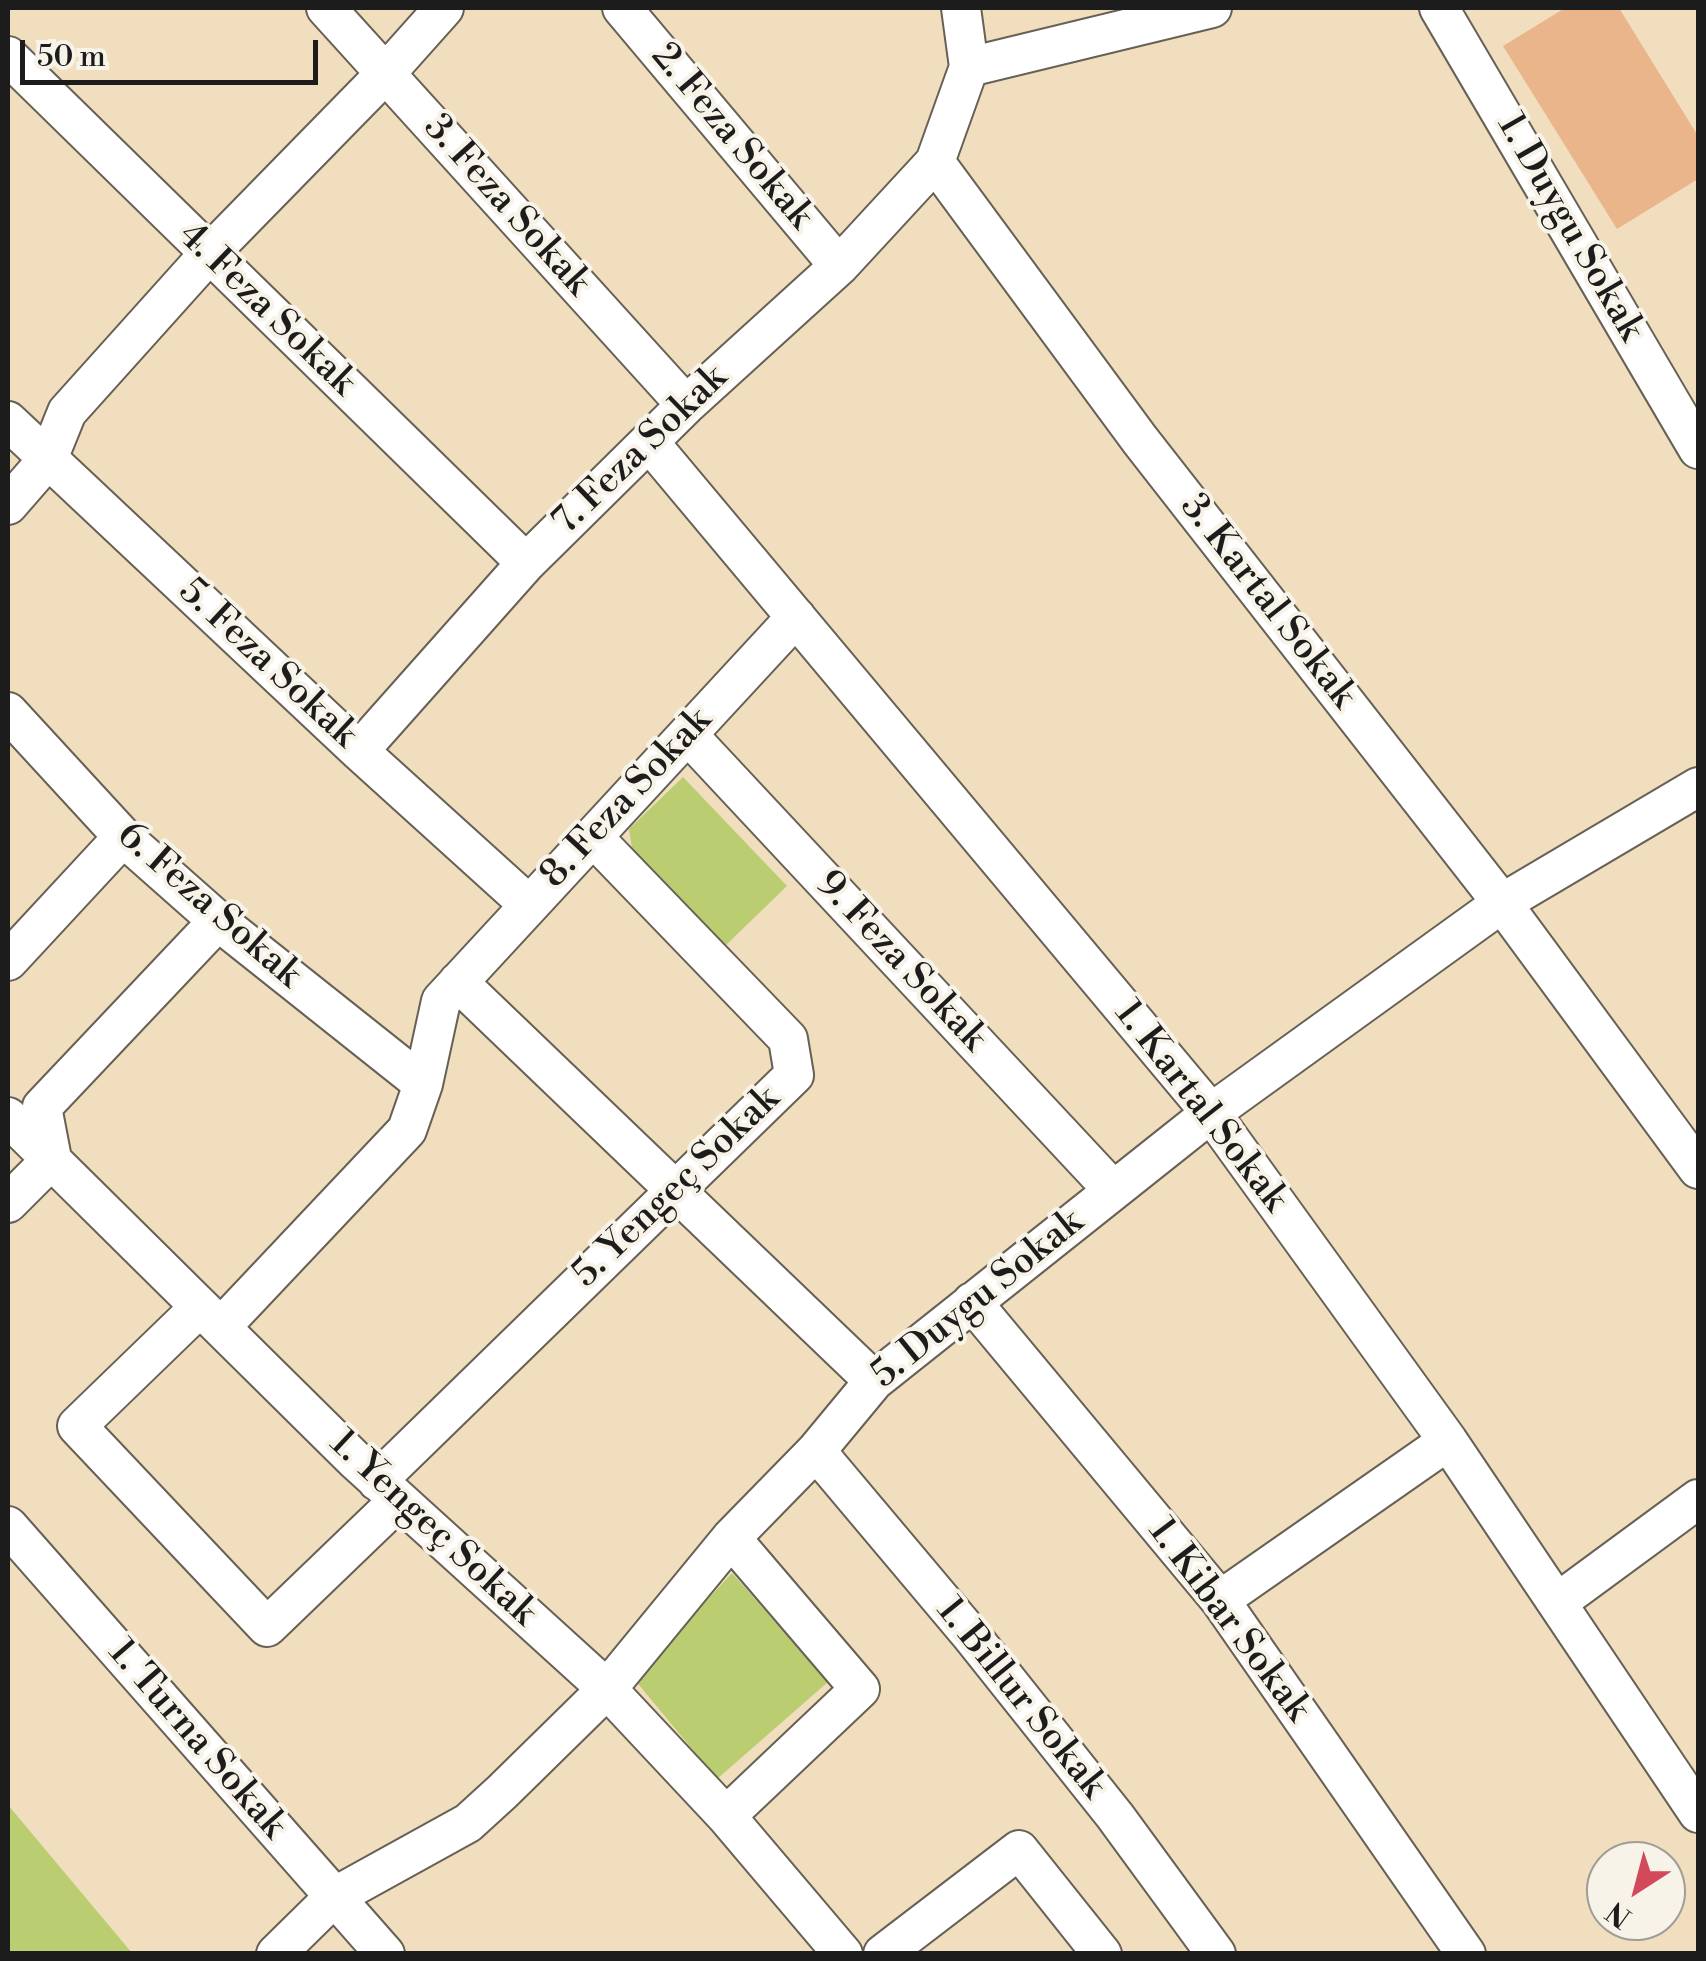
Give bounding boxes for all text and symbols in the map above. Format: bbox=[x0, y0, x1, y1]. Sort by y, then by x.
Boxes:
scale bar bbox=[25, 20, 322, 82]
street label: 2. Feza Sokak bbox=[640, 35, 822, 239]
text: 50 m bbox=[37, 38, 106, 76]
street label: 3. Feza Sokak bbox=[413, 106, 599, 306]
street label: 1. Duygu Sokak bbox=[1486, 106, 1652, 350]
street label: 4. Feza Sokak bbox=[168, 214, 364, 406]
street label: 7. Feza Sokak bbox=[544, 357, 738, 545]
street label: 3. Kartal Sokak bbox=[1169, 486, 1365, 718]
street label: 5. Feza Sokak bbox=[168, 570, 366, 758]
street label: 8. Feza Sokak bbox=[532, 699, 722, 899]
street label: 6. Feza Sokak bbox=[106, 813, 310, 999]
street label: 9. Feza Sokak bbox=[805, 862, 995, 1062]
street label: 1. Kartal Sokak bbox=[1104, 992, 1296, 1222]
street label: 5. Yengeç Sokak bbox=[564, 1078, 790, 1298]
street label: 5. Duygu Sokak bbox=[863, 1201, 1093, 1399]
street label: 1. Yengeç Sokak bbox=[319, 1422, 545, 1636]
street label: 1. Kibar Sokak bbox=[1137, 1511, 1319, 1731]
street label: 1. Billur Sokak bbox=[925, 1590, 1115, 1808]
street label: 1. Turna Sokak bbox=[97, 1631, 295, 1849]
north arrow bbox=[1586, 1841, 1686, 1941]
text: N bbox=[1600, 1893, 1638, 1935]

